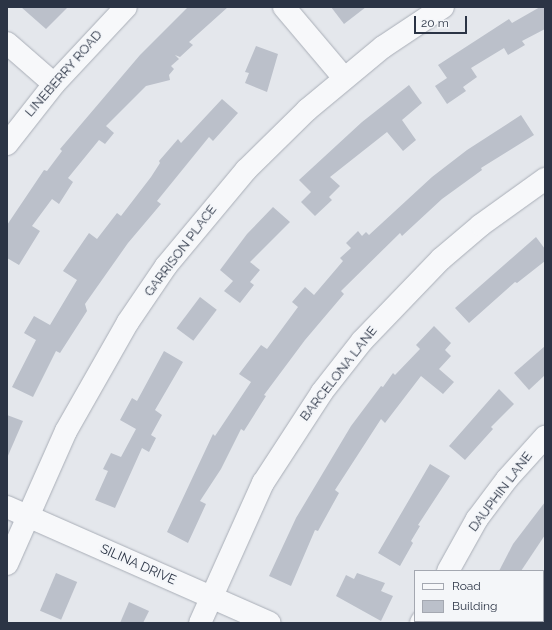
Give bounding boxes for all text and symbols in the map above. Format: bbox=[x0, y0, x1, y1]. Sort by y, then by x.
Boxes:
scale bar bbox=[416, 8, 469, 34]
text: 20 m bbox=[421, 16, 449, 30]
street label: LINEBERRY ROAD bbox=[22, 27, 106, 121]
street label: GARRISON PLACE bbox=[142, 202, 220, 300]
street label: BARCELONA LANE bbox=[297, 323, 381, 425]
street label: DAUPHIN LANE bbox=[466, 449, 536, 535]
street label: SILINA DRIVE bbox=[97, 541, 179, 589]
legend bbox=[414, 570, 544, 622]
text: Road bbox=[452, 579, 481, 593]
text: Building bbox=[452, 599, 498, 613]

